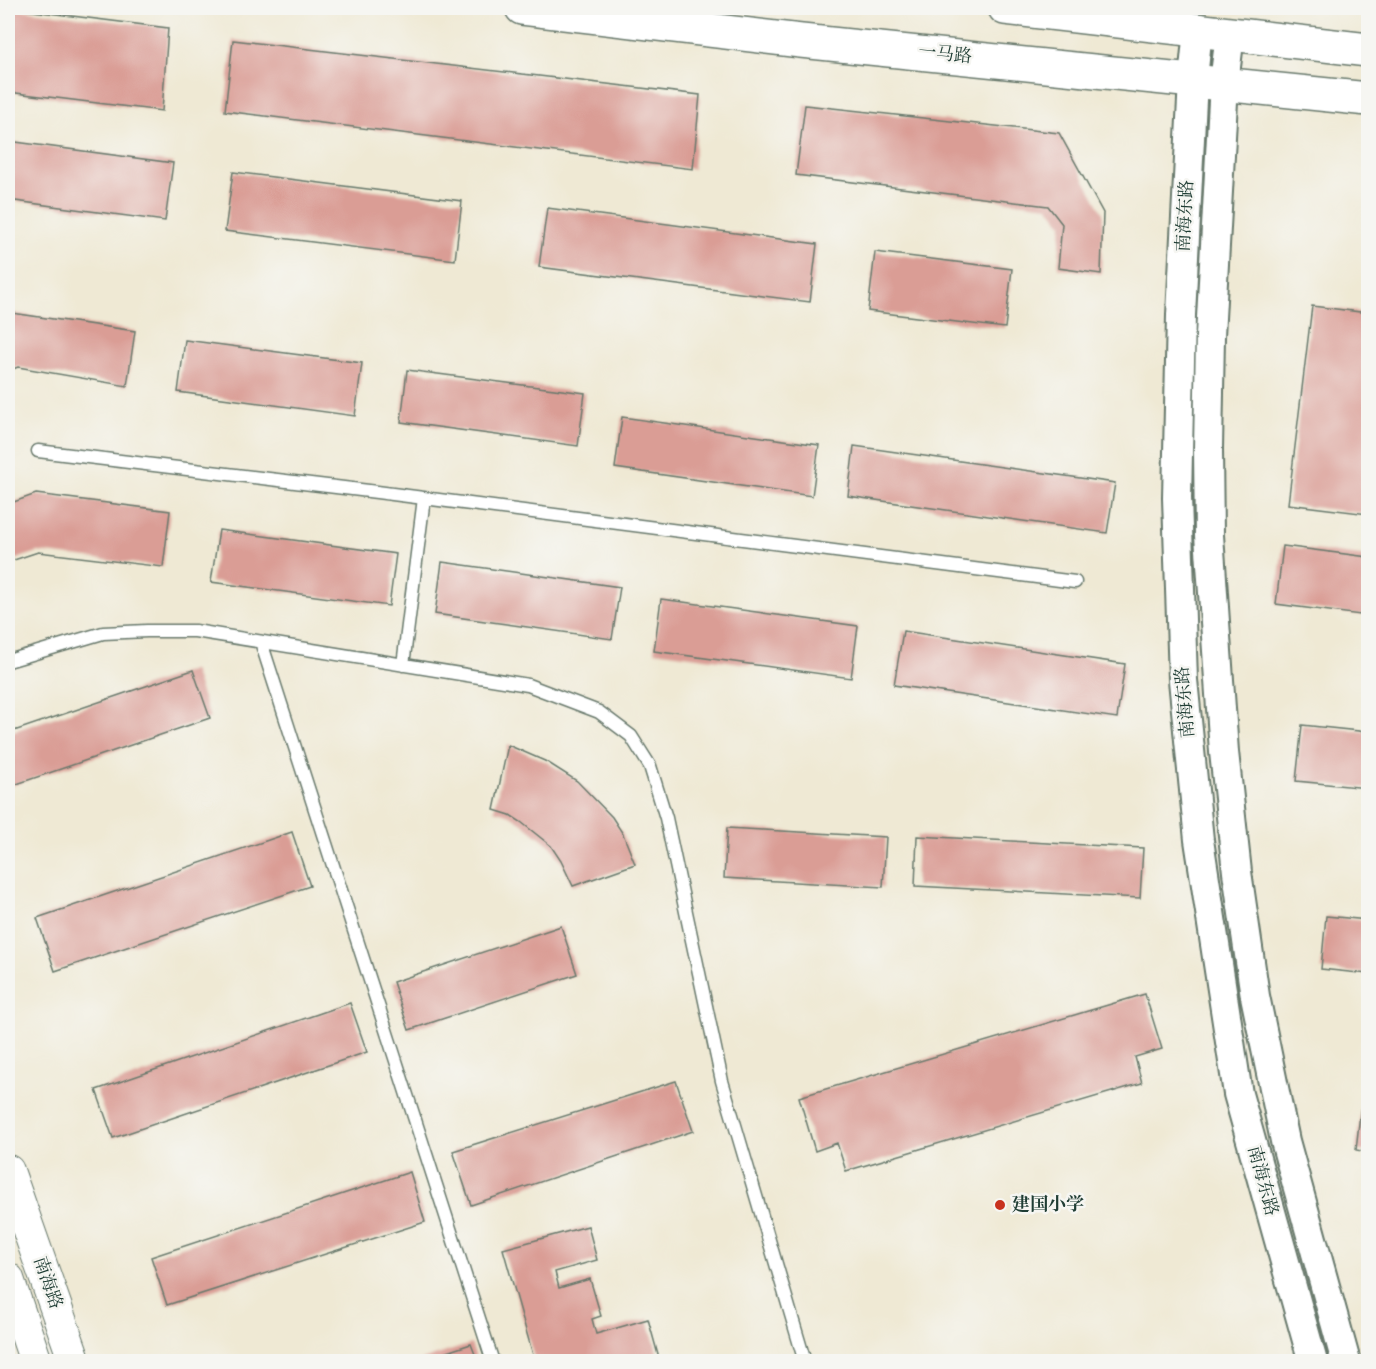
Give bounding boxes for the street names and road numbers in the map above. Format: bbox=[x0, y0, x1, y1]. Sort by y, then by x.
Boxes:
street label: 一马路 bbox=[917, 40, 973, 70]
street label: 南海东路 bbox=[1172, 179, 1200, 253]
street label: 南海东路 bbox=[1170, 665, 1202, 739]
street label: 南海东路 bbox=[1241, 1143, 1283, 1219]
street label: 南海路 bbox=[26, 1253, 68, 1313]

